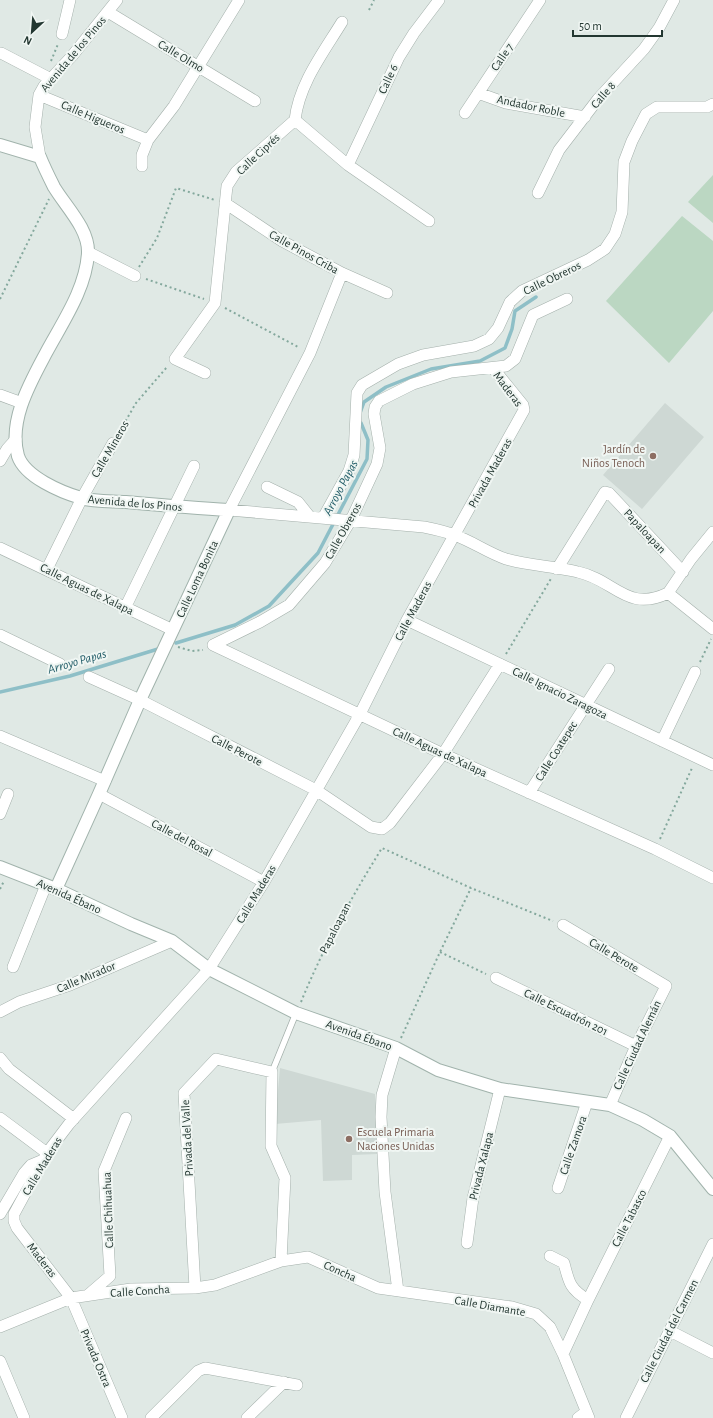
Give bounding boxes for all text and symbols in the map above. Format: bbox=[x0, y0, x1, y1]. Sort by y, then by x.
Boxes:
north arrow bbox=[12, 12, 52, 52]
scale bar bbox=[573, 12, 662, 38]
street label: Avenida de los Pinos bbox=[38, 14, 108, 94]
text: 50 m bbox=[579, 20, 602, 32]
text: N bbox=[22, 34, 34, 47]
street label: Calle Olmo bbox=[156, 38, 206, 74]
street label: Calle 7 bbox=[489, 41, 515, 73]
street label: Calle 6 bbox=[376, 62, 400, 96]
street label: Calle 8 bbox=[588, 79, 618, 111]
street label: Andador Roble bbox=[496, 93, 566, 119]
street label: Calle Higueros bbox=[59, 98, 127, 136]
street label: Calle Ciprés bbox=[234, 131, 282, 177]
street label: Calle Pinos Criba bbox=[267, 228, 341, 276]
street label: Calle Obreros bbox=[521, 259, 583, 297]
street label: Maderas bbox=[491, 369, 525, 409]
street label: Calle Mineros bbox=[89, 418, 131, 480]
street label: Privada Maderas bbox=[466, 436, 514, 510]
place label: Jardín de Niños Tenoch bbox=[582, 443, 645, 469]
marker: Jardín de Niños Tenoch bbox=[648, 451, 658, 461]
water label: Arroyo Papas bbox=[321, 458, 361, 519]
street label: Avenida de los Pinos bbox=[87, 493, 183, 513]
street label: Calle Obreros bbox=[323, 501, 363, 561]
street label: Papaloapan bbox=[622, 507, 668, 555]
street label: Calle Loma Bonita bbox=[174, 538, 220, 619]
street label: Calle Aguas de Xalapa bbox=[38, 561, 136, 617]
street label: Calle Maderas bbox=[392, 579, 434, 643]
water label: Arroyo Papas bbox=[45, 647, 108, 677]
street label: Calle Ignacio Zaragoza bbox=[511, 665, 610, 721]
street label: Calle Coatepec bbox=[533, 719, 579, 783]
street label: Calle Aguas de Xalapa bbox=[391, 725, 489, 779]
street label: Calle Perote bbox=[210, 732, 264, 768]
street label: Calle del Rosal bbox=[150, 817, 214, 859]
street label: Calle Maderas bbox=[234, 863, 278, 925]
street label: Avenida Ébano bbox=[35, 875, 104, 916]
street label: Papaloapan bbox=[317, 901, 353, 955]
street label: Calle Perote bbox=[587, 936, 641, 974]
street label: Calle Mirador bbox=[55, 959, 117, 995]
street label: Calle Escuadrón 201 bbox=[522, 987, 610, 1037]
street label: Calle Ciudad Alemán bbox=[611, 998, 663, 1092]
street label: Avenida Ébano bbox=[324, 1017, 394, 1053]
street label: Privada del Valle bbox=[179, 1099, 195, 1177]
street label: Calle Zamora bbox=[557, 1113, 589, 1176]
place label: Escuela Primaria Naciones Unidas bbox=[357, 1126, 435, 1152]
street label: Privada Xalapa bbox=[467, 1130, 495, 1201]
marker: Escuela Primaria Naciones Unidas bbox=[344, 1134, 354, 1144]
street label: Calle Maderas bbox=[20, 1135, 64, 1197]
street label: Calle Chihuahua bbox=[101, 1171, 115, 1248]
street label: Calle Tabasco bbox=[609, 1187, 649, 1249]
street label: Maderas bbox=[25, 1240, 59, 1280]
street label: Concha bbox=[322, 1259, 359, 1284]
street label: Calle Ciudad del Carmen bbox=[638, 1277, 700, 1385]
street label: Calle Concha bbox=[110, 1283, 171, 1299]
street label: Calle Diamante bbox=[454, 1294, 526, 1318]
street label: Privada Ostra bbox=[78, 1327, 114, 1389]

